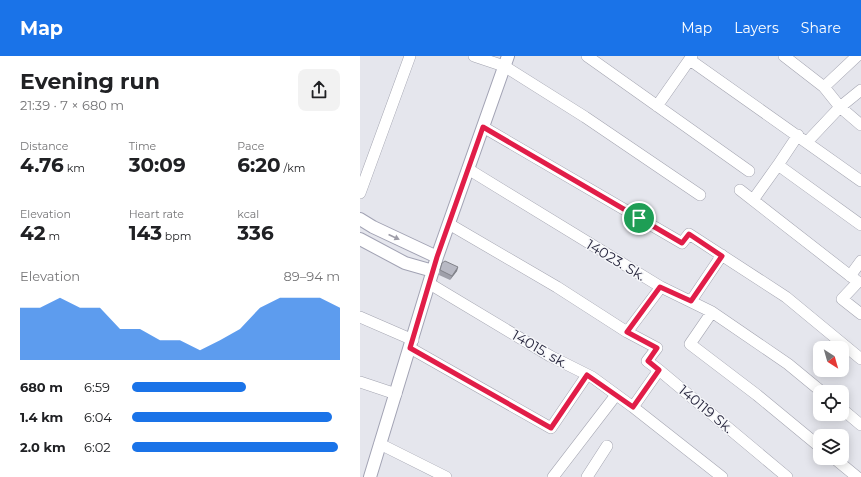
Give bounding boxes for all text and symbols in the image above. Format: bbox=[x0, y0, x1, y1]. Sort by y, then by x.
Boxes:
text: Map bbox=[20, 17, 63, 40]
text: Map bbox=[681, 19, 712, 37]
text: Layers bbox=[734, 19, 779, 37]
text: Share bbox=[801, 19, 841, 37]
text: Evening run bbox=[20, 68, 160, 95]
button: share bbox=[298, 69, 340, 111]
text: 21:39 · 7 × 680 m bbox=[20, 97, 124, 113]
text: Distance bbox=[20, 139, 68, 153]
text: Time bbox=[129, 139, 156, 153]
text: Pace bbox=[237, 139, 264, 153]
text: 4.76 bbox=[20, 153, 64, 177]
text: 30:09 bbox=[129, 153, 186, 177]
text: 6:20 bbox=[237, 153, 281, 177]
text: km bbox=[64, 161, 85, 175]
text: /km bbox=[281, 161, 306, 175]
pin bbox=[622, 201, 656, 235]
text: Elevation bbox=[20, 207, 71, 221]
text: Heart rate bbox=[129, 207, 184, 221]
text: kcal bbox=[237, 207, 259, 221]
icon: arrive bbox=[628, 207, 650, 229]
text: 42 bbox=[20, 221, 46, 245]
text: 143 bbox=[129, 221, 162, 245]
text: 336 bbox=[237, 221, 274, 245]
text: m bbox=[46, 229, 60, 243]
text: bpm bbox=[162, 229, 191, 243]
one-way arrow bbox=[389, 234, 400, 240]
street label: 14023. Sk. bbox=[583, 235, 649, 285]
text: Elevation bbox=[20, 268, 80, 284]
text: 89–94 m bbox=[283, 268, 340, 284]
street label: 14015. sk. bbox=[509, 326, 571, 372]
north arrow bbox=[813, 341, 849, 377]
map controls bbox=[813, 341, 849, 465]
text: 680 m bbox=[20, 379, 63, 395]
text: 6:59 bbox=[84, 379, 110, 395]
street label: 140119 Sk. bbox=[675, 381, 737, 437]
button: locate bbox=[813, 385, 849, 421]
text: 1.4 km bbox=[20, 409, 63, 425]
text: 6:04 bbox=[84, 409, 112, 425]
button: layers bbox=[813, 429, 849, 465]
text: 2.0 km bbox=[20, 439, 66, 455]
text: 6:02 bbox=[84, 439, 111, 455]

